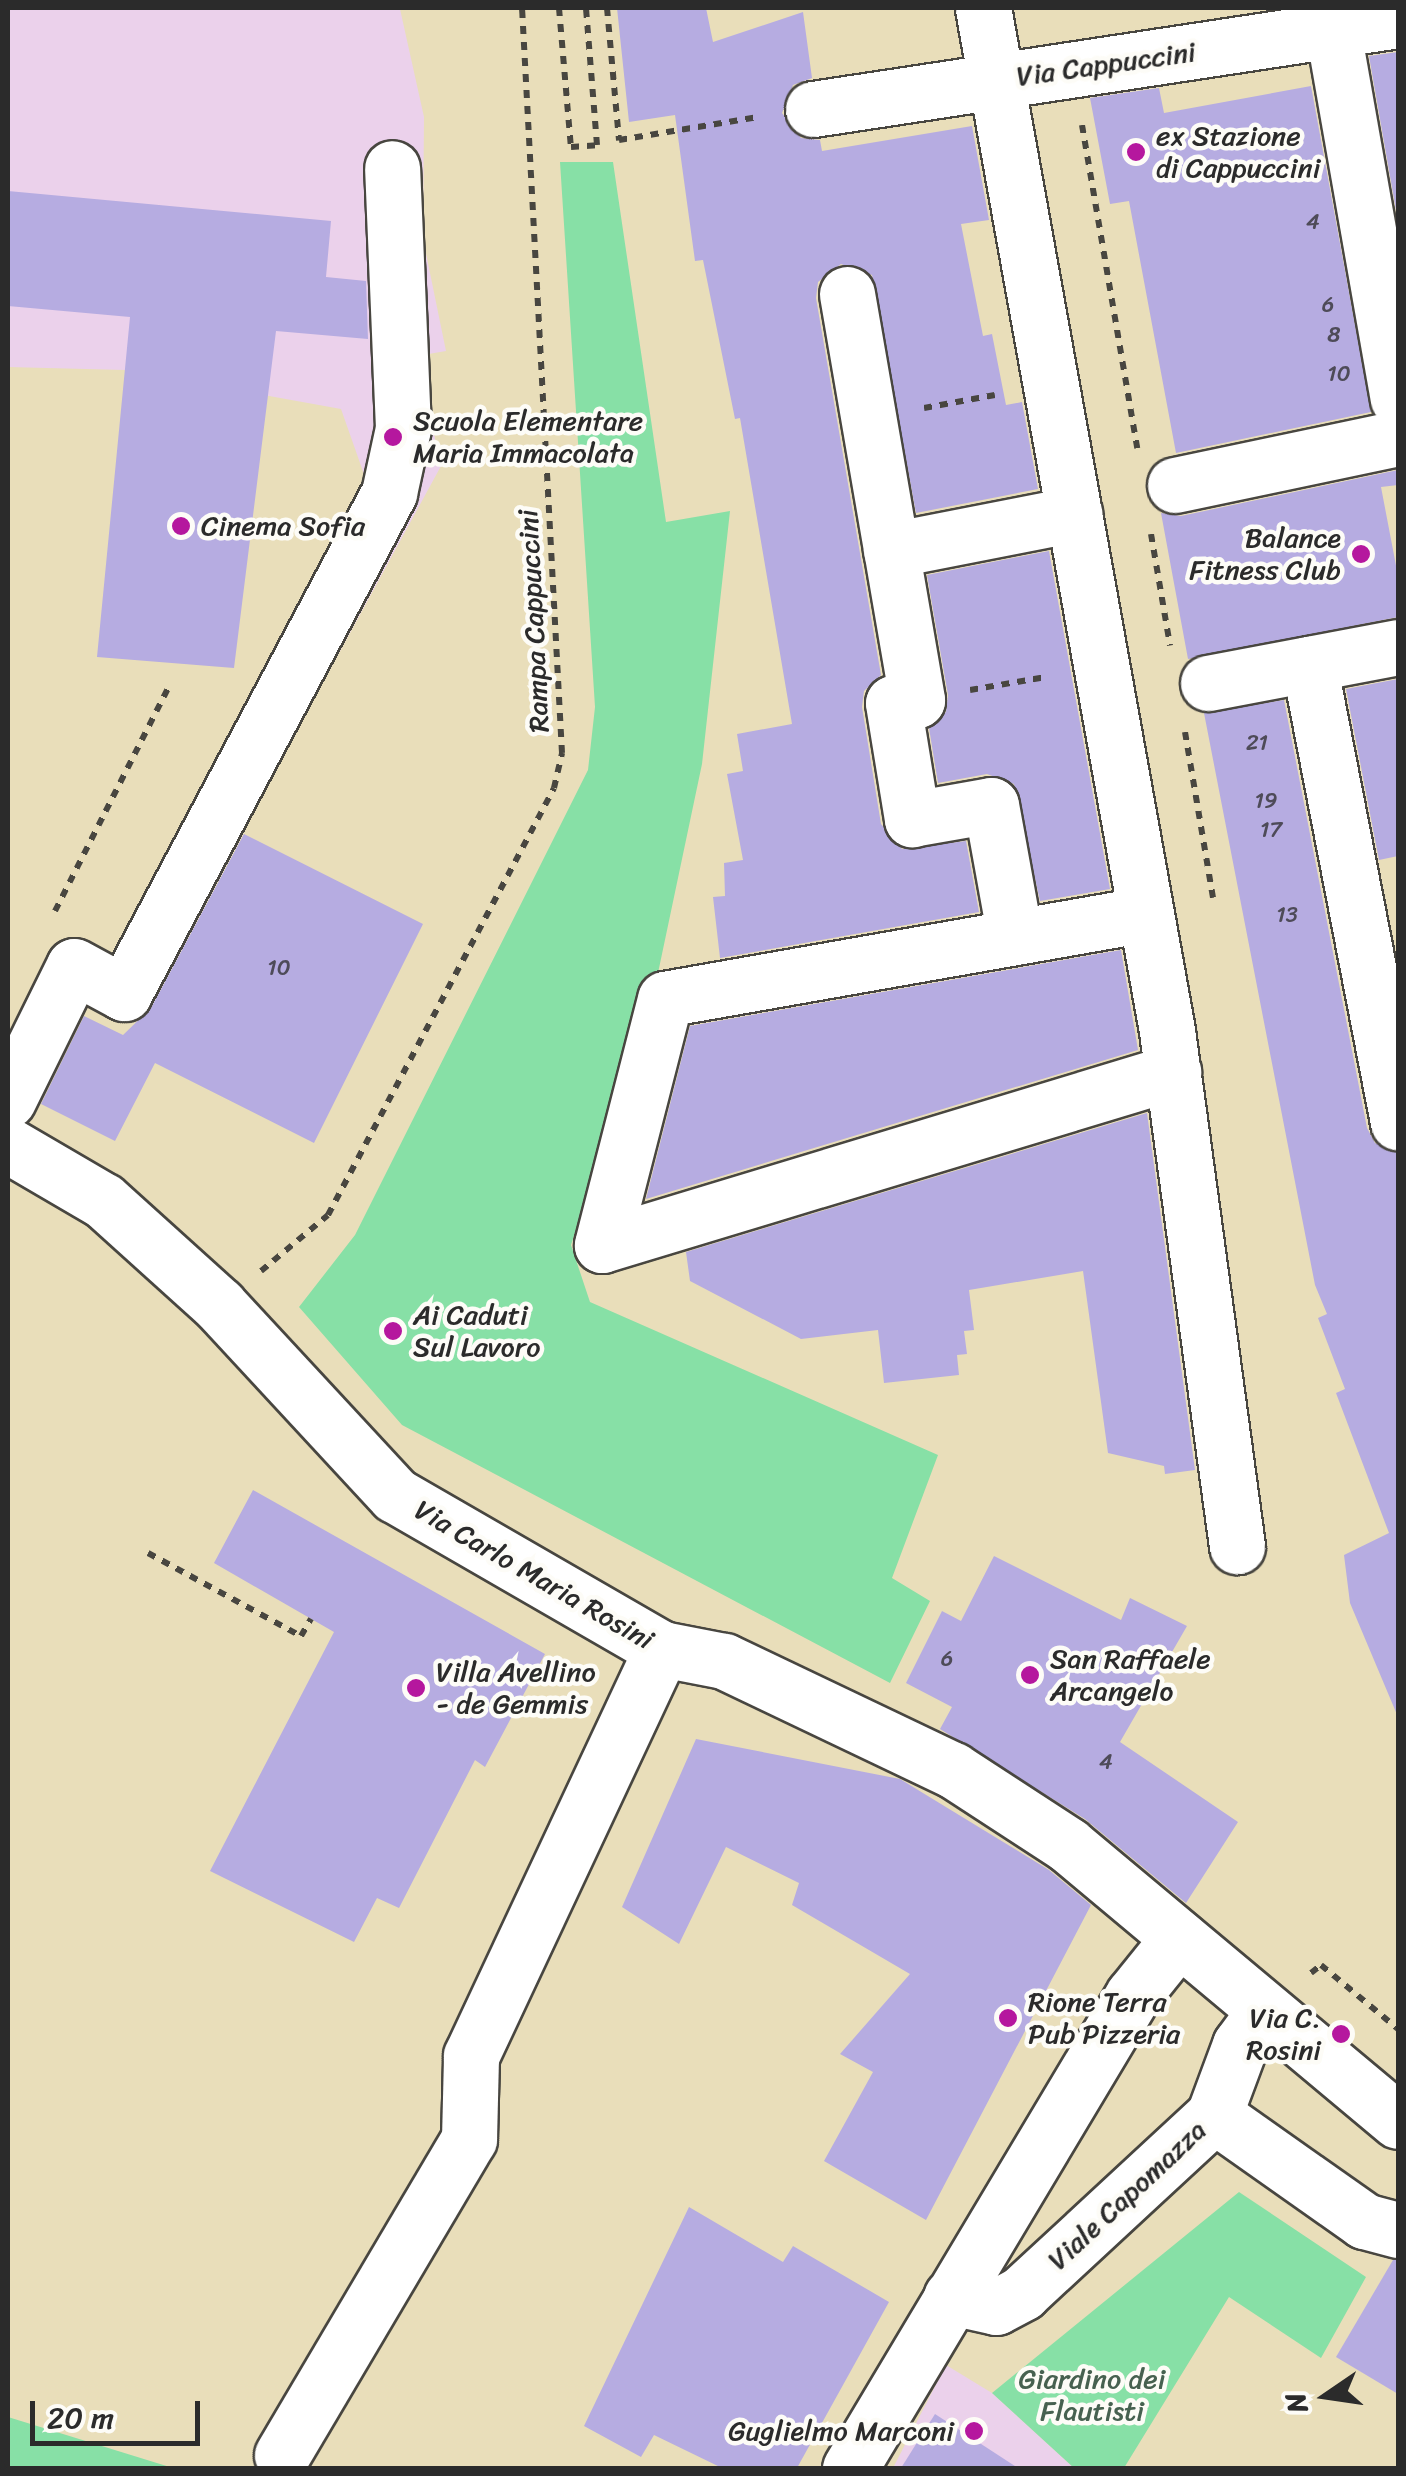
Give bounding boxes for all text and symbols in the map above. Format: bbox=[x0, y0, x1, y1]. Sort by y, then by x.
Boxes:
street label: Via Cappuccini bbox=[1014, 35, 1198, 93]
place label: ex Stazione di Cappuccini bbox=[1156, 119, 1320, 185]
marker: ex Stazione di Cappuccini bbox=[1125, 141, 1147, 163]
house number: 4 bbox=[1306, 209, 1320, 235]
house number: 6 bbox=[1322, 292, 1334, 318]
house number: 8 bbox=[1327, 322, 1341, 348]
house number: 10 bbox=[1327, 361, 1351, 387]
place label: Scuola Elementare Maria Immacolata bbox=[413, 404, 644, 470]
marker: Scuola Elementare Maria Immacolata bbox=[382, 426, 404, 448]
place label: Cinema Sofia bbox=[201, 509, 365, 543]
street label: Rampa Cappuccini bbox=[511, 509, 557, 733]
marker: Cinema Sofia bbox=[170, 515, 192, 537]
place label: Balance Fitness Club bbox=[1189, 521, 1341, 587]
marker: Balance Fitness Club bbox=[1350, 543, 1372, 565]
house number: 21 bbox=[1246, 730, 1268, 756]
house number: 19 bbox=[1255, 788, 1277, 814]
house number: 17 bbox=[1260, 817, 1282, 843]
house number: 13 bbox=[1276, 902, 1298, 928]
house number: 10 bbox=[267, 955, 291, 981]
place label: Ai Caduti Sul Lavoro bbox=[413, 1298, 540, 1364]
marker: Ai Caduti Sul Lavoro bbox=[382, 1320, 404, 1342]
street label: Via Carlo Maria Rosini bbox=[409, 1493, 659, 1657]
place label: San Raffaele Arcangelo bbox=[1050, 1642, 1210, 1708]
house number: 6 bbox=[941, 1646, 953, 1672]
place label: Villa Avellino - de Gemmis bbox=[436, 1655, 596, 1721]
marker: San Raffaele Arcangelo bbox=[1019, 1664, 1041, 1686]
marker: Villa Avellino - de Gemmis bbox=[405, 1677, 427, 1699]
house number: 4 bbox=[1099, 1749, 1113, 1775]
place label: Rione Terra Pub Pizzeria bbox=[1028, 1985, 1182, 2051]
place label: Via C. Rosini bbox=[1246, 2001, 1321, 2067]
marker: Rione Terra Pub Pizzeria bbox=[997, 2007, 1019, 2029]
marker: Via C. Rosini bbox=[1330, 2023, 1352, 2045]
street label: Viale Capomazza bbox=[1041, 2113, 1213, 2277]
north arrow bbox=[1276, 2346, 1376, 2446]
park label: Giardino dei Flautisti bbox=[1019, 2362, 1165, 2428]
scale bar bbox=[35, 2381, 205, 2443]
text: N bbox=[1270, 2388, 1322, 2418]
text: 20 m bbox=[47, 2391, 114, 2445]
place label: Guglielmo Marconi bbox=[728, 2414, 954, 2448]
marker: Guglielmo Marconi bbox=[963, 2420, 985, 2442]

